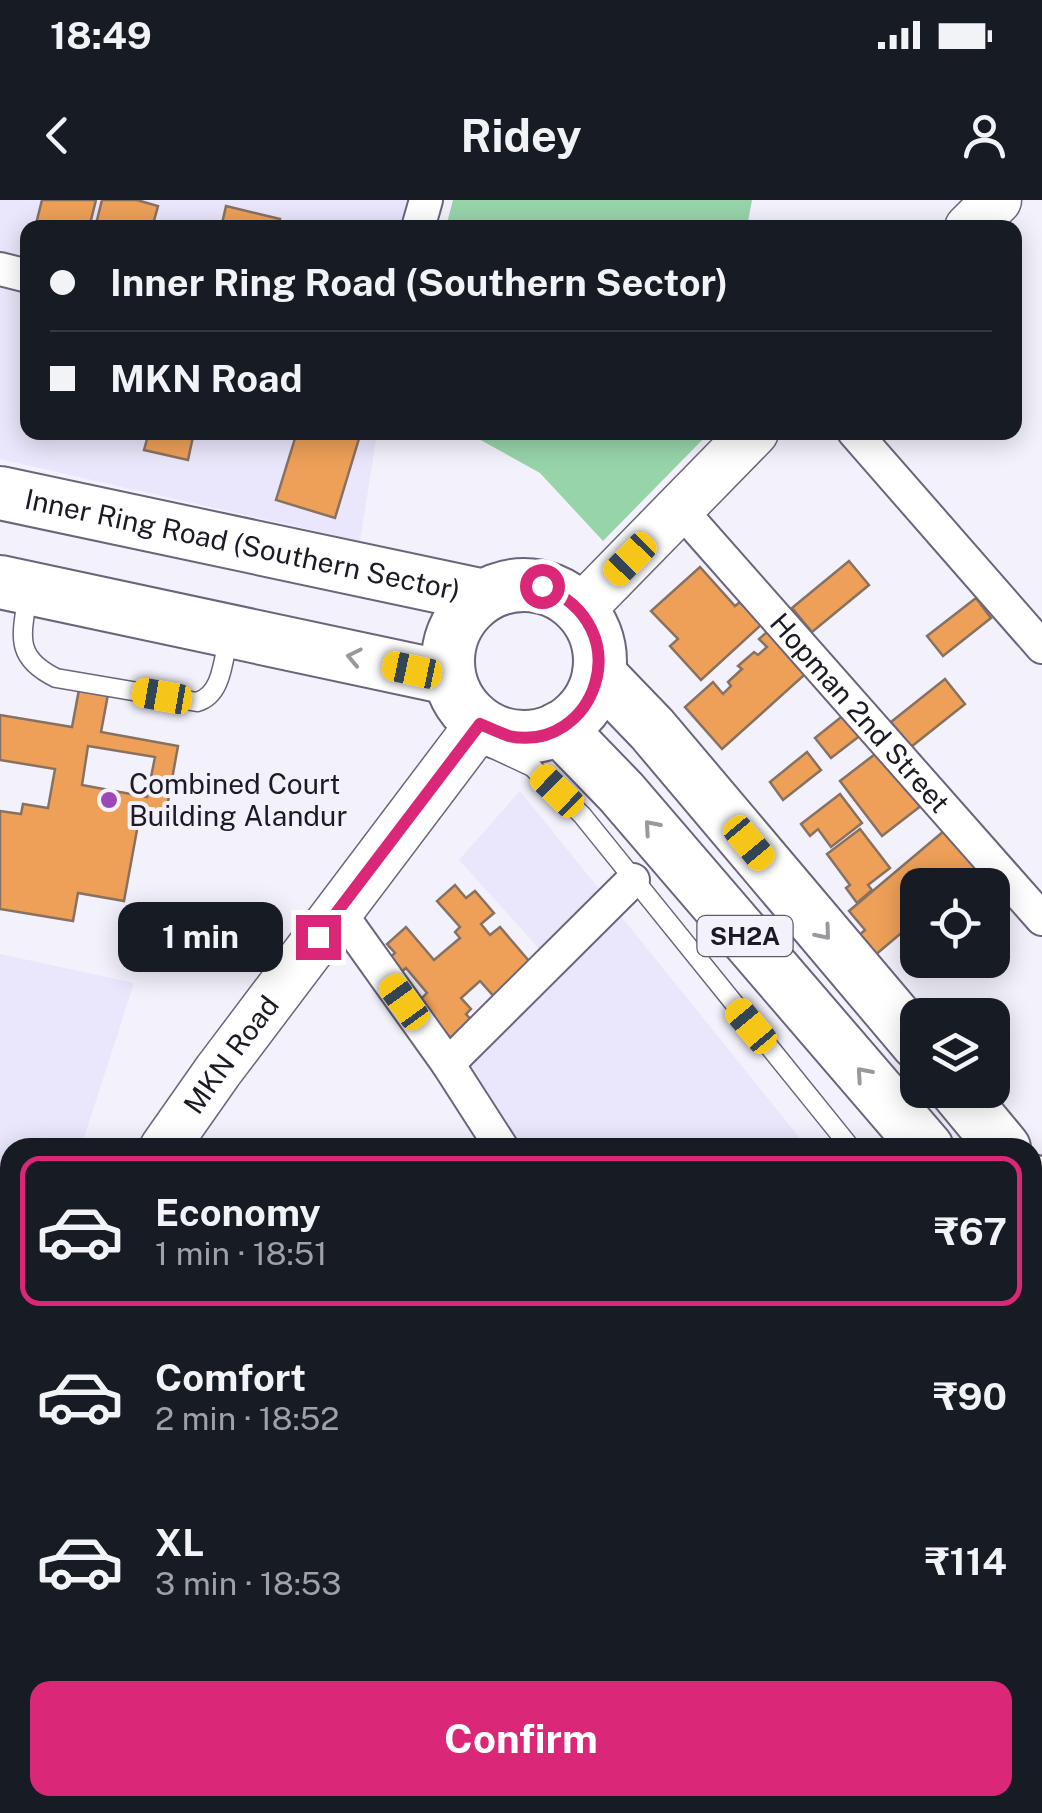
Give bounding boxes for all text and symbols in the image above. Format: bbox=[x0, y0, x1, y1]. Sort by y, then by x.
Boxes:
text: 18:49 bbox=[50, 13, 152, 58]
icon: back bbox=[30, 108, 85, 163]
icon: person bbox=[957, 108, 1012, 163]
text: Ridey bbox=[460, 109, 582, 162]
text: Inner Ring Road (Southern Sector) bbox=[110, 260, 728, 305]
text: MKN Road bbox=[110, 356, 303, 401]
street label: Inner Ring Road (Southern Sector) bbox=[22, 482, 463, 607]
car bbox=[598, 527, 662, 591]
route start bbox=[520, 564, 565, 609]
street label: Hopman 2nd Street bbox=[764, 606, 957, 819]
one-way arrow bbox=[346, 648, 363, 669]
car bbox=[380, 649, 444, 691]
car bbox=[130, 676, 194, 716]
car bbox=[525, 759, 589, 823]
place label: Combined Court Building Alandur bbox=[129, 767, 347, 832]
marker: Combined Court Building Alandur bbox=[98, 789, 120, 811]
car bbox=[718, 810, 780, 876]
one-way arrow bbox=[645, 821, 663, 839]
map controls bbox=[900, 868, 1010, 1108]
button: locate bbox=[900, 868, 1010, 978]
callout: 1 min bbox=[118, 902, 283, 972]
route end bbox=[296, 915, 341, 960]
road number: SH2A bbox=[698, 916, 792, 956]
text: 1 min bbox=[162, 918, 239, 955]
one-way arrow bbox=[812, 921, 830, 939]
car bbox=[374, 969, 434, 1035]
street label: MKN Road bbox=[176, 989, 285, 1120]
car bbox=[720, 993, 782, 1059]
button: layers bbox=[900, 998, 1010, 1108]
one-way arrow bbox=[857, 1067, 875, 1085]
icon: car bbox=[35, 1186, 125, 1276]
text: Economy bbox=[155, 1190, 321, 1235]
text: ₹67 bbox=[934, 1209, 1007, 1254]
text: 1 min · 18:51 bbox=[155, 1235, 327, 1272]
icon: car bbox=[35, 1351, 125, 1441]
text: Comfort bbox=[155, 1355, 306, 1400]
text: ₹90 bbox=[933, 1374, 1007, 1419]
text: 2 min · 18:52 bbox=[155, 1400, 339, 1437]
icon: car bbox=[35, 1516, 125, 1606]
text: XL bbox=[155, 1520, 204, 1565]
text: ₹114 bbox=[925, 1539, 1007, 1584]
text: 3 min · 18:53 bbox=[155, 1565, 342, 1602]
button: Confirm bbox=[30, 1681, 1012, 1796]

